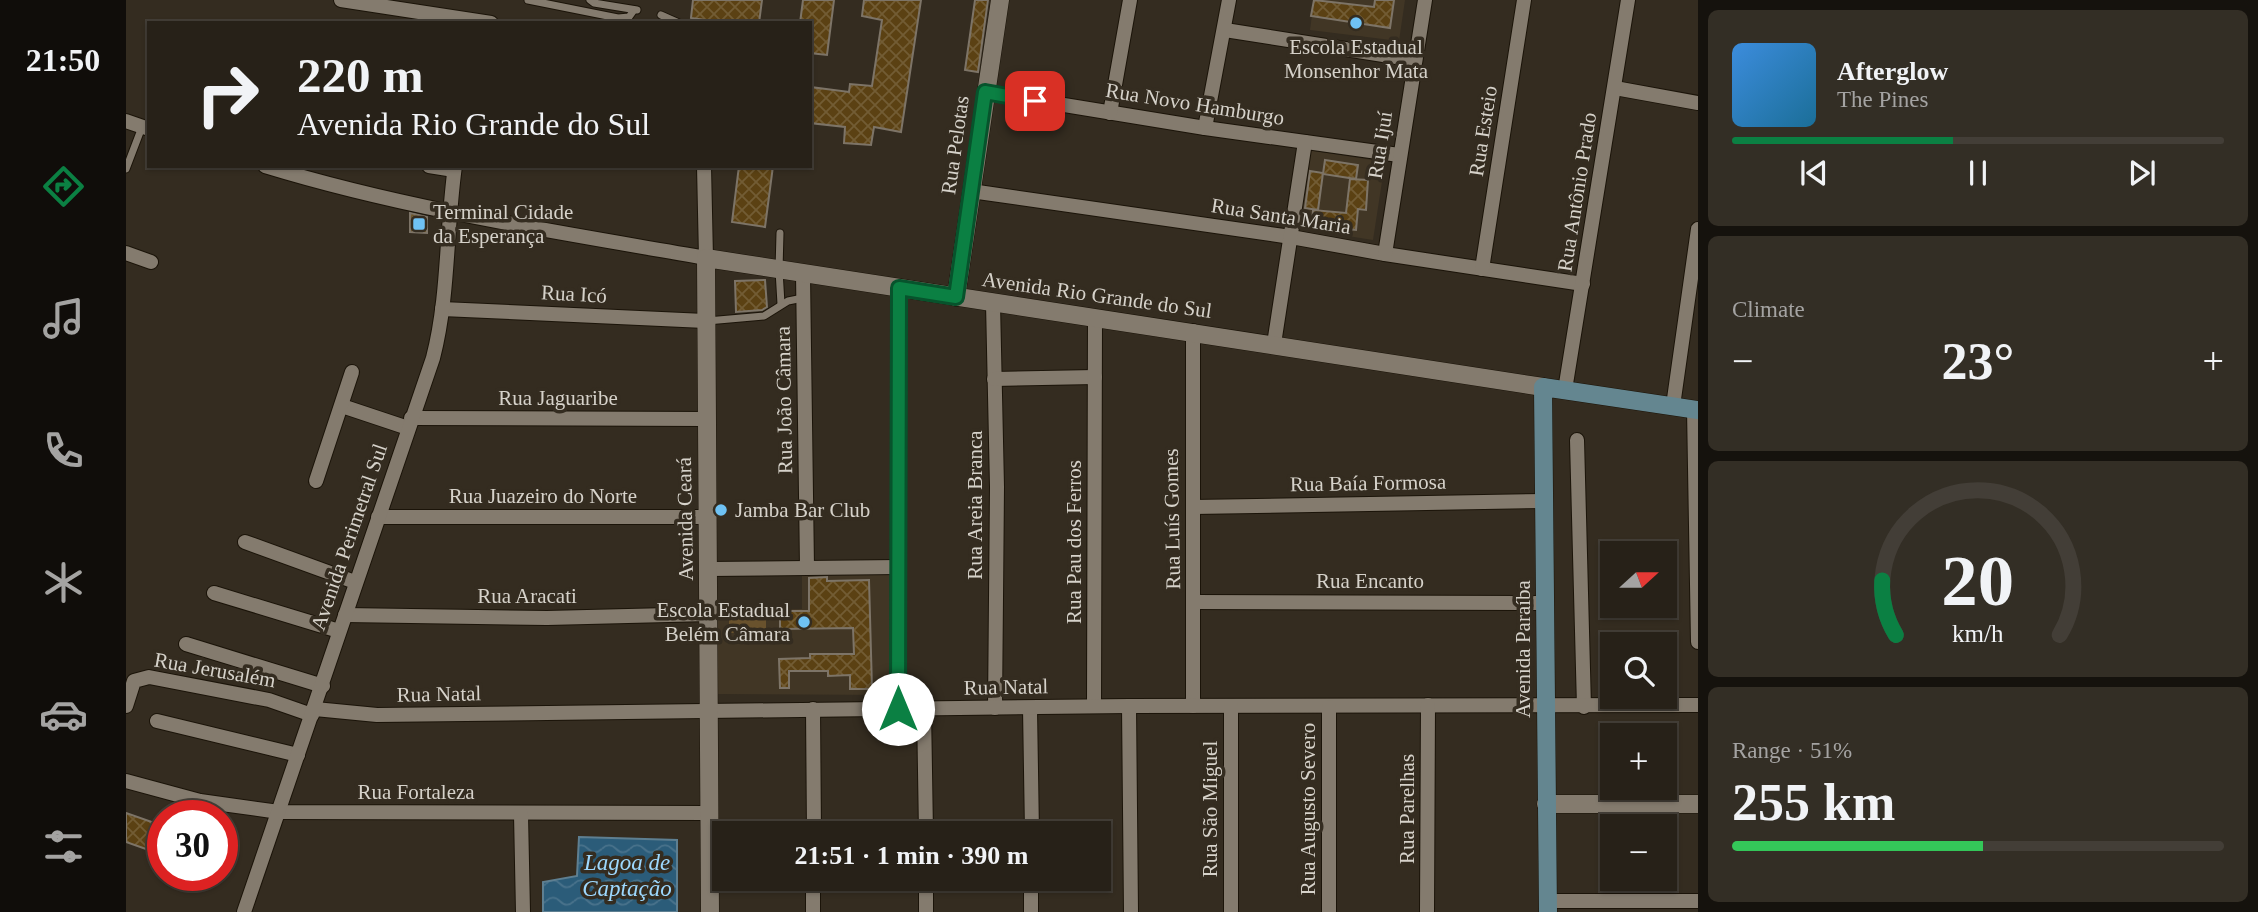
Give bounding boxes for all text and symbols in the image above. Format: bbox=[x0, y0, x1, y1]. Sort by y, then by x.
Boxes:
marker: Escola Estadual Monsenhor Mata bbox=[1348, 15, 1364, 31]
place label: Escola Estadual Monsenhor Mata bbox=[1284, 35, 1429, 83]
text: 21:50 bbox=[26, 42, 100, 78]
text: 220 m bbox=[297, 48, 424, 103]
icon: right bbox=[182, 49, 273, 140]
text: Afterglow bbox=[1837, 57, 1948, 86]
pin bbox=[1005, 71, 1065, 131]
street label: Rua Novo Hamburgo bbox=[1104, 78, 1286, 130]
icon: arrive bbox=[1016, 82, 1054, 120]
street label: Rua Esteio bbox=[1464, 84, 1502, 178]
text: The Pines bbox=[1837, 87, 1928, 112]
street label: Rua Pelotas bbox=[936, 94, 974, 196]
text: Avenida Rio Grande do Sul bbox=[297, 106, 650, 142]
street label: Rua Ijuí bbox=[1363, 109, 1397, 181]
street label: Rua Antônio Prado bbox=[1553, 111, 1601, 273]
icon: previous bbox=[1795, 154, 1833, 192]
icon: pause bbox=[1959, 154, 1997, 192]
icon: next bbox=[2123, 154, 2161, 192]
icon: directions bbox=[39, 162, 88, 211]
street label: Rua Santa Maria bbox=[1209, 193, 1353, 239]
place label: Terminal Cidade da Esperança bbox=[433, 200, 573, 248]
marker: Terminal Cidade da Esperança bbox=[411, 216, 427, 232]
street label: Avenida Rio Grande do Sul bbox=[981, 267, 1214, 323]
street label: Rua Icó bbox=[540, 280, 608, 308]
icon: music bbox=[39, 294, 88, 343]
text: Climate bbox=[1732, 297, 1805, 322]
street label: Rua João Câmara bbox=[771, 325, 797, 474]
text: 23° bbox=[1942, 333, 2014, 390]
text: − bbox=[1732, 340, 1753, 382]
text: + bbox=[2203, 340, 2224, 382]
street label: Rua Jaguaribe bbox=[498, 386, 618, 410]
icon: phone bbox=[39, 426, 88, 475]
street label: Rua Areia Branca bbox=[963, 430, 987, 580]
street label: Avenida Perimetral Sul bbox=[306, 440, 392, 633]
street label: Rua Luís Gomes bbox=[1159, 448, 1185, 590]
street label: Avenida Ceará bbox=[672, 456, 698, 581]
street label: Rua Pau dos Ferros bbox=[1062, 460, 1086, 624]
street label: Rua Baía Formosa bbox=[1290, 470, 1447, 496]
street label: Rua Juazeiro do Norte bbox=[449, 484, 637, 508]
place label: Jamba Bar Club bbox=[735, 498, 870, 522]
marker: Jamba Bar Club bbox=[713, 502, 729, 518]
text: 20 bbox=[1942, 540, 2014, 621]
north arrow bbox=[1600, 541, 1676, 618]
map controls bbox=[1600, 541, 1677, 891]
icon: climate bbox=[39, 558, 88, 607]
street label: Rua Encanto bbox=[1316, 569, 1424, 593]
street label: Avenida Paraíba bbox=[1511, 579, 1535, 718]
street label: Rua Aracati bbox=[477, 584, 577, 608]
place label: Escola Estadual Belém Câmara bbox=[656, 598, 791, 646]
marker: Escola Estadual Belém Câmara bbox=[796, 614, 812, 630]
text: km/h bbox=[1952, 620, 2004, 647]
button: search bbox=[1600, 632, 1677, 709]
street label: Rua Jerusalém bbox=[152, 647, 278, 693]
position arrow bbox=[861, 672, 935, 746]
street label: Rua Natal bbox=[964, 674, 1049, 700]
street label: Rua Natal bbox=[397, 681, 482, 707]
icon: car bbox=[39, 690, 88, 739]
street label: Rua Augusto Severo bbox=[1296, 723, 1320, 895]
button: + bbox=[1600, 723, 1677, 800]
text: Range · 51% bbox=[1732, 738, 1852, 763]
street label: Rua São Miguel bbox=[1198, 741, 1222, 877]
street label: Rua Parelhas bbox=[1395, 754, 1419, 864]
text: 255 km bbox=[1732, 774, 1895, 831]
street label: Rua Fortaleza bbox=[357, 780, 475, 804]
speed limit sign: 30 bbox=[147, 800, 238, 891]
button: − bbox=[1600, 814, 1677, 891]
icon: filters bbox=[39, 822, 88, 871]
text: 21:51 · 1 min · 390 m bbox=[795, 841, 1029, 870]
water label: Lagoa de Captação bbox=[582, 850, 672, 901]

